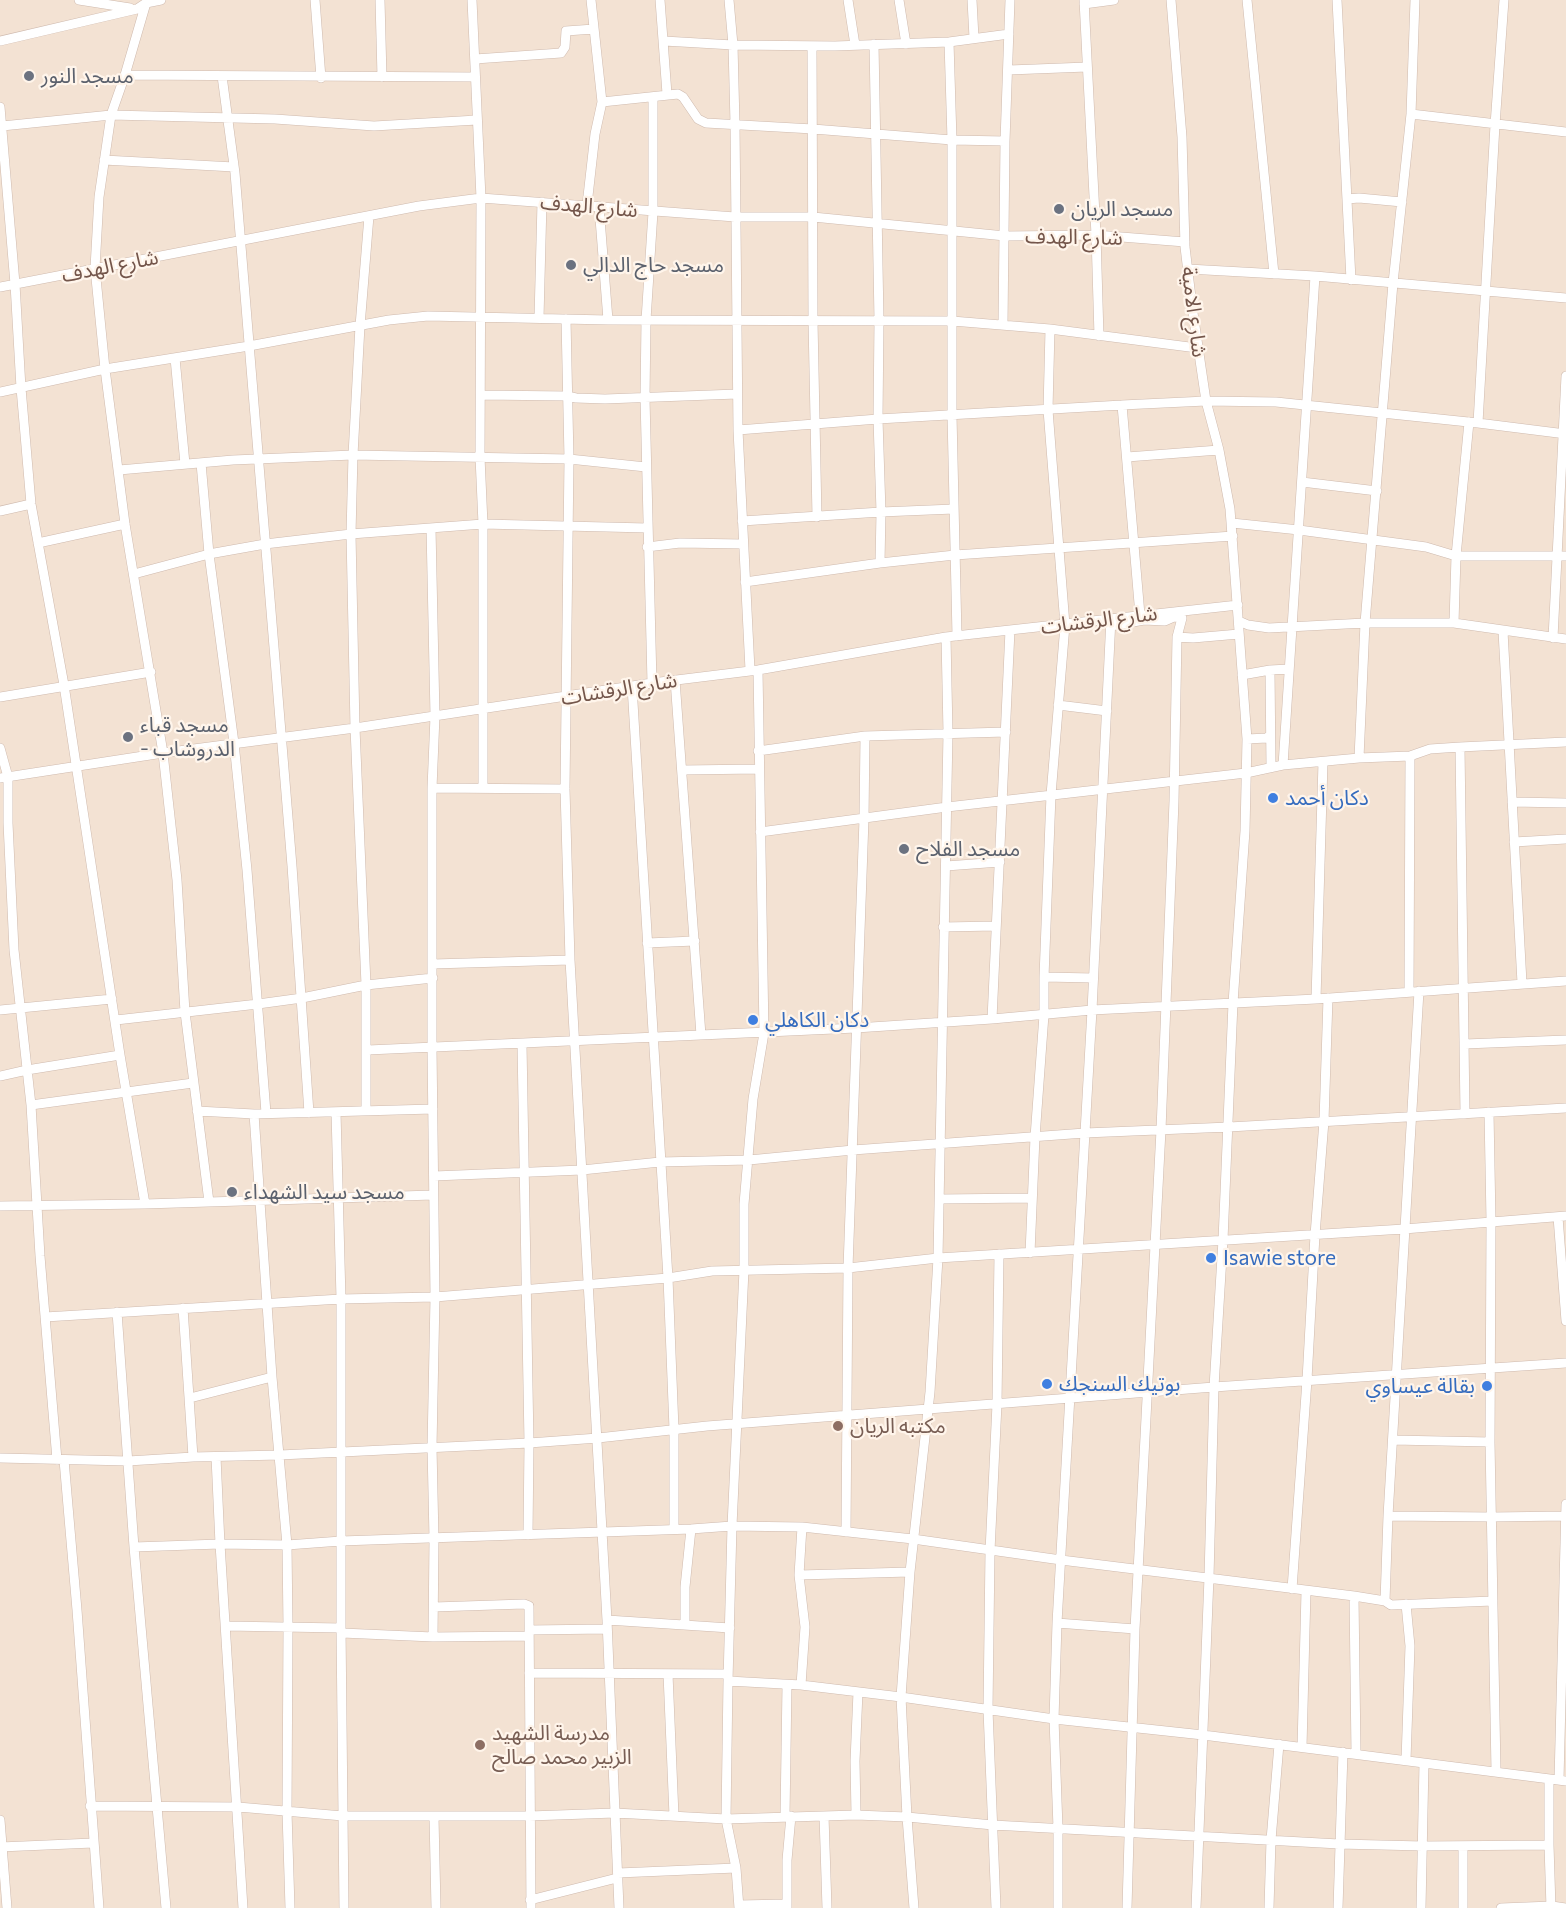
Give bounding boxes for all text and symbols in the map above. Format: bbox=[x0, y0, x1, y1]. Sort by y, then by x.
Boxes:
place label: مسجد النور bbox=[41, 63, 134, 89]
marker: مسجد النور bbox=[22, 69, 36, 83]
street label: شارع الهدف bbox=[539, 189, 639, 223]
place label: مسجد الريان bbox=[1071, 196, 1173, 222]
marker: مسجد الريان bbox=[1052, 202, 1066, 216]
street label: شارع الهدف bbox=[1025, 224, 1123, 250]
street label: شارع الهدف bbox=[60, 244, 160, 288]
place label: مسجد حاج الدالي bbox=[583, 252, 724, 278]
marker: مسجد حاج الدالي bbox=[564, 258, 578, 272]
street label: شارع الامية bbox=[1176, 265, 1212, 359]
street label: شارع الرقشات bbox=[1039, 600, 1159, 640]
street label: شارع الرقشات bbox=[559, 667, 679, 711]
place label: مسجد قباء - الدروشاب bbox=[140, 712, 235, 762]
marker: مسجد قباء - الدروشاب bbox=[121, 730, 135, 744]
place label: دكان أحمد bbox=[1285, 785, 1369, 811]
marker: دكان أحمد bbox=[1266, 791, 1280, 805]
place label: مسجد الفلاح bbox=[916, 836, 1020, 862]
marker: مسجد الفلاح bbox=[897, 842, 911, 856]
place label: دكان الكاهلي bbox=[765, 1007, 869, 1033]
marker: دكان الكاهلي bbox=[746, 1013, 760, 1027]
place label: مسجد سيد الشهداء bbox=[244, 1179, 405, 1205]
marker: مسجد سيد الشهداء bbox=[225, 1185, 239, 1199]
place label: Isawie store bbox=[1223, 1245, 1336, 1271]
marker: Isawie store bbox=[1204, 1251, 1218, 1265]
place label: بوتيك السنجك bbox=[1059, 1371, 1180, 1397]
place label: بقالة عيساوي bbox=[1365, 1373, 1475, 1399]
marker: بوتيك السنجك bbox=[1040, 1377, 1054, 1391]
marker: بقالة عيساوي bbox=[1480, 1379, 1494, 1393]
place label: مكتبه الريان bbox=[850, 1413, 946, 1439]
marker: مكتبه الريان bbox=[831, 1419, 845, 1433]
place label: مدرسة الشهيد الزبير محمد صالح bbox=[492, 1720, 632, 1770]
marker: مدرسة الشهيد الزبير محمد صالح bbox=[473, 1738, 487, 1752]

